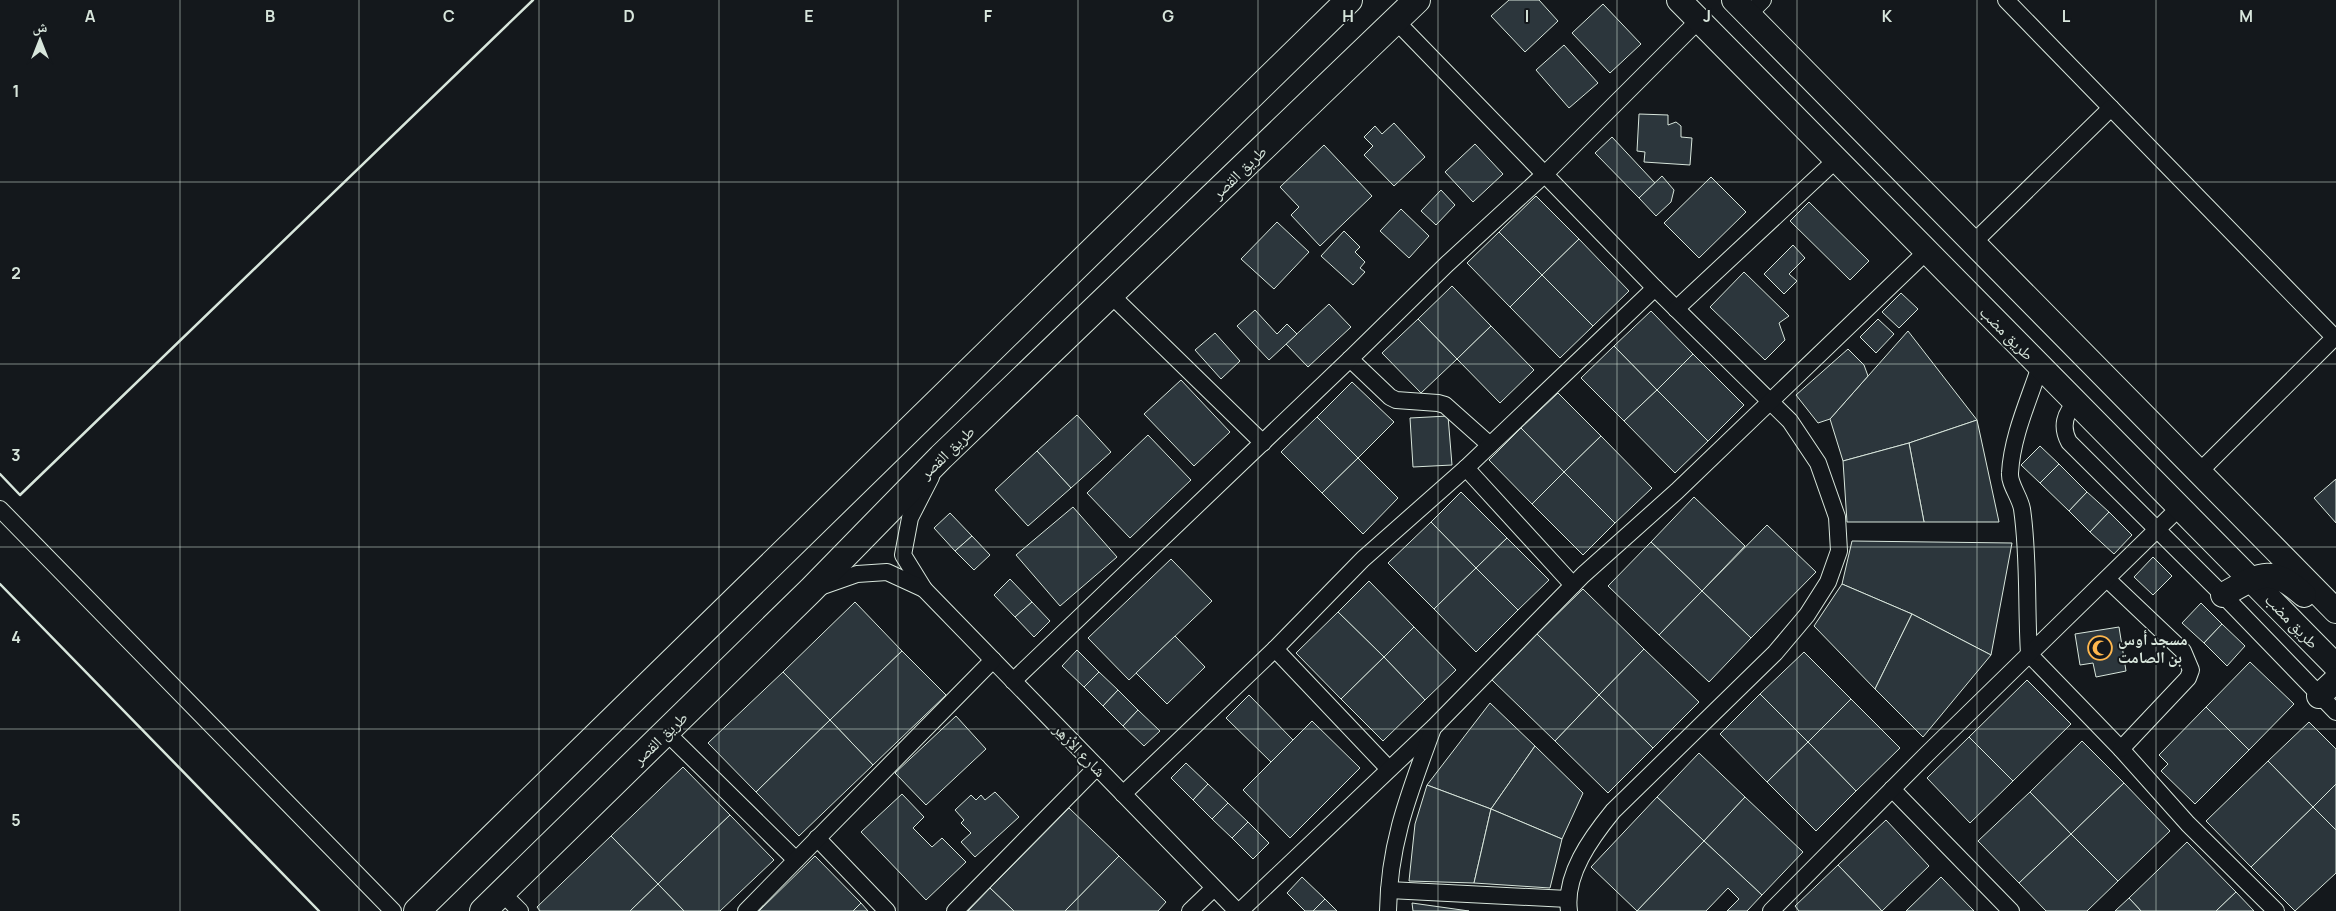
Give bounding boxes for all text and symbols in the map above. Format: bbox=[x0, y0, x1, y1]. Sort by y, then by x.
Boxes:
text: A bbox=[85, 5, 96, 27]
text: B bbox=[265, 5, 275, 27]
text: C bbox=[443, 5, 455, 27]
text: D bbox=[623, 5, 635, 27]
text: E bbox=[804, 5, 814, 27]
text: F bbox=[984, 5, 993, 27]
text: G bbox=[1162, 5, 1174, 27]
text: H bbox=[1342, 5, 1354, 27]
text: I bbox=[1525, 5, 1529, 27]
text: J bbox=[1703, 5, 1711, 27]
text: K bbox=[1882, 5, 1893, 27]
text: L bbox=[2062, 5, 2071, 27]
text: M bbox=[2239, 5, 2253, 27]
north arrow bbox=[15, 15, 65, 65]
text: ش bbox=[33, 17, 48, 36]
text: 1 bbox=[12, 80, 20, 102]
street label: طريق القصر bbox=[1206, 140, 1271, 204]
text: 2 bbox=[11, 262, 21, 284]
street label: طريق مضب bbox=[1975, 301, 2039, 365]
street label: طريق القصر bbox=[914, 420, 979, 484]
text: 3 bbox=[11, 444, 21, 466]
street label: طريق مضب bbox=[2260, 589, 2324, 653]
text: 4 bbox=[11, 626, 21, 648]
place label: مسجد أوس بن الصامت bbox=[2118, 628, 2188, 668]
mosque icon: مسجد أوس بن الصامت bbox=[2087, 635, 2113, 661]
street label: طريق القصر bbox=[627, 706, 692, 770]
street label: شارع الأزهر bbox=[1048, 718, 1111, 782]
text: 5 bbox=[11, 809, 21, 831]

